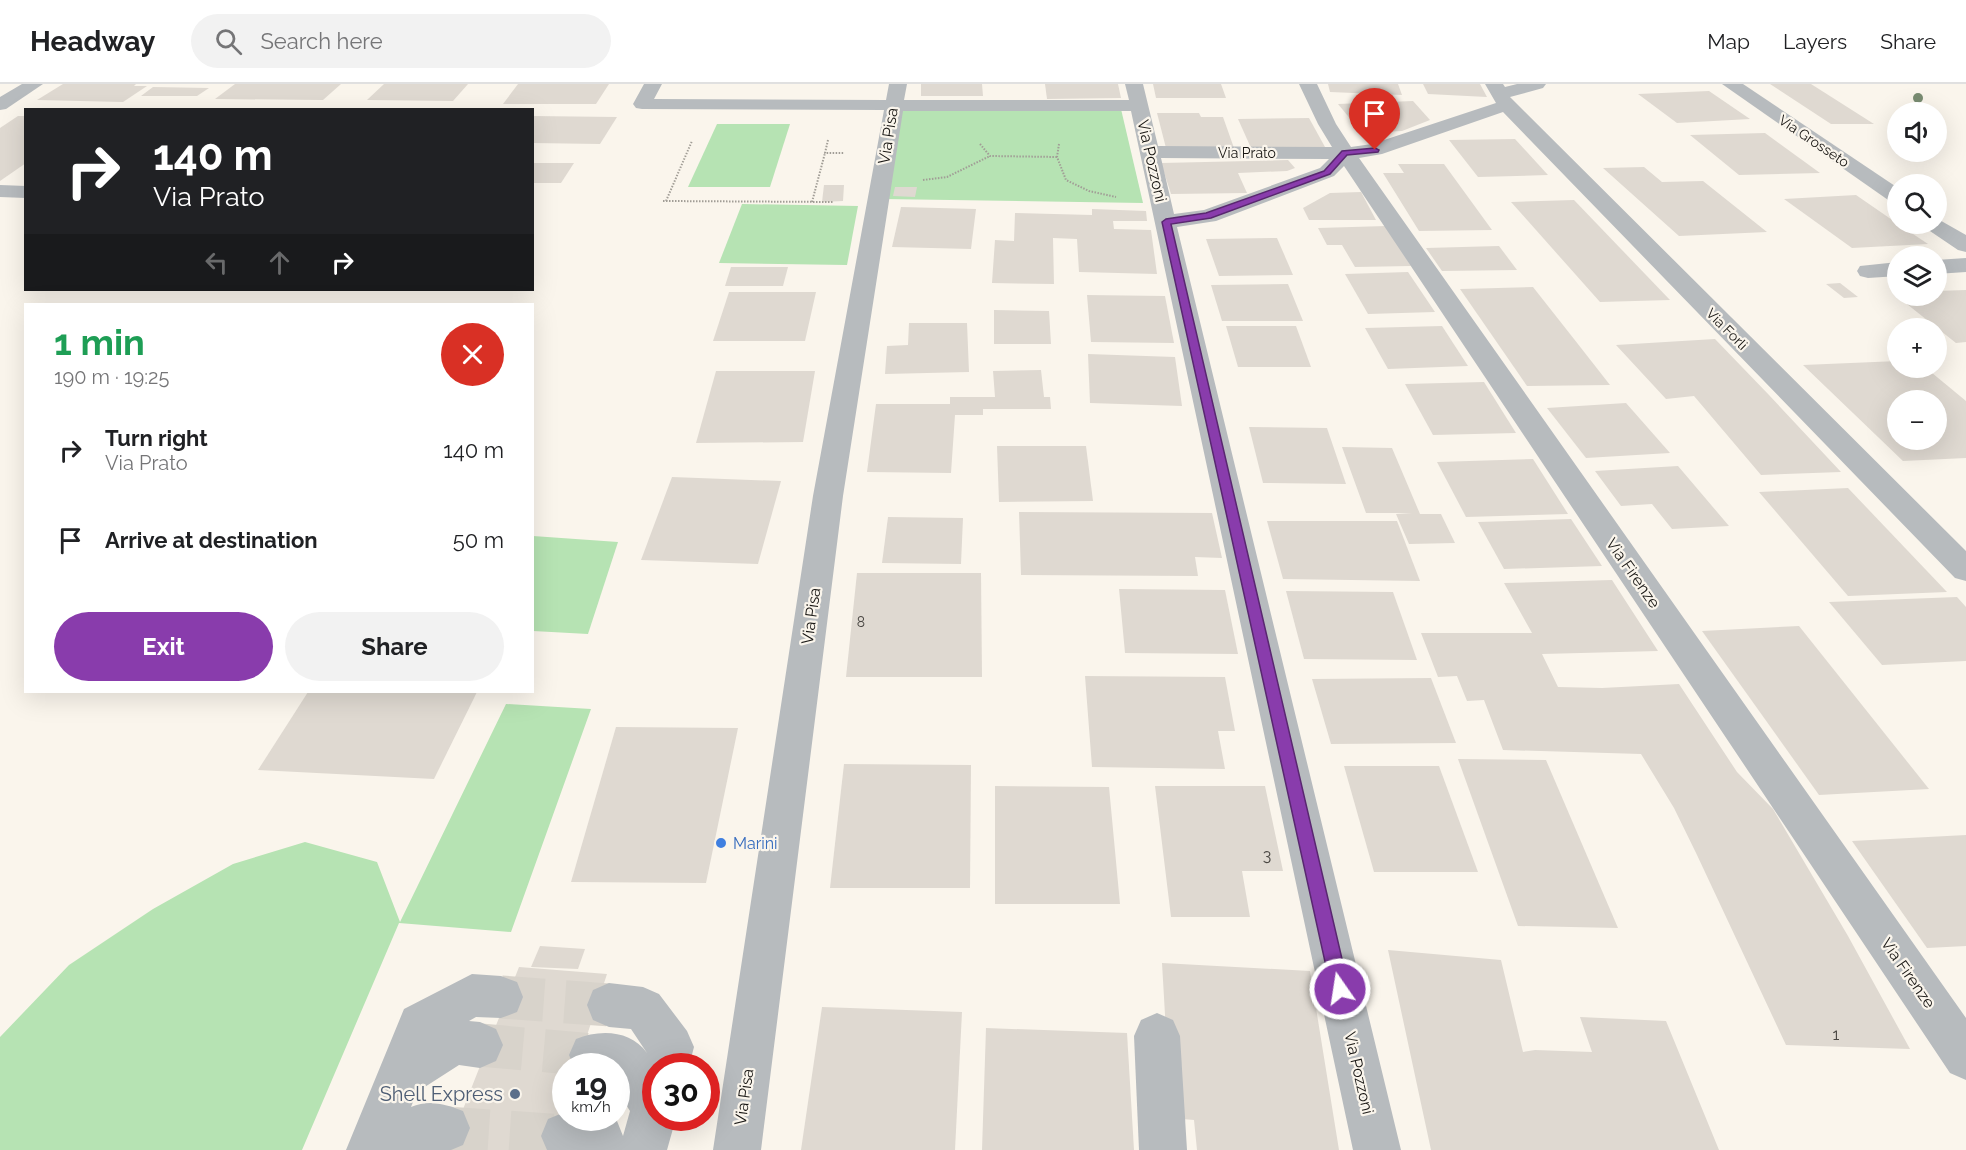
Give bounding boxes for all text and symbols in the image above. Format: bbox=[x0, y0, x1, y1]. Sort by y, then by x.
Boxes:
search box bbox=[191, 14, 611, 68]
text: Headway bbox=[30, 25, 155, 58]
icon: search bbox=[212, 25, 245, 58]
text: Search here bbox=[260, 28, 383, 54]
text: Map bbox=[1707, 29, 1750, 54]
text: Layers bbox=[1783, 29, 1847, 54]
text: Share bbox=[1880, 29, 1936, 54]
pin bbox=[1349, 88, 1400, 150]
icon: arrive bbox=[1358, 97, 1391, 130]
map controls bbox=[1887, 102, 1947, 450]
button: sound bbox=[1887, 102, 1947, 162]
street label: Via Pisa bbox=[874, 106, 902, 166]
street label: Via Grosseto bbox=[1776, 112, 1852, 170]
street label: Via Pozzoni bbox=[1133, 118, 1171, 204]
text: 140 m bbox=[153, 131, 273, 180]
icon: right bbox=[54, 132, 132, 210]
street label: Via Prato bbox=[1218, 145, 1276, 161]
button: search bbox=[1887, 174, 1947, 234]
text: Via Prato bbox=[153, 181, 265, 212]
icon: left bbox=[200, 246, 233, 279]
icon: ahead bbox=[263, 246, 296, 279]
icon: right bbox=[326, 246, 359, 279]
button: layers bbox=[1887, 246, 1947, 306]
street label: Via Forlì bbox=[1703, 305, 1751, 353]
button: + bbox=[1887, 318, 1947, 378]
text: 1 min bbox=[54, 321, 145, 363]
button: close bbox=[441, 323, 504, 386]
text: 190 m · 19:25 bbox=[54, 365, 169, 389]
button: − bbox=[1887, 390, 1947, 450]
text: Turn right bbox=[105, 425, 208, 451]
icon: right bbox=[54, 434, 87, 467]
text: 140 m bbox=[443, 437, 504, 463]
text: Via Prato bbox=[105, 451, 188, 475]
icon: arrive bbox=[54, 524, 87, 557]
text: Arrive at destination bbox=[105, 527, 318, 553]
text: 50 m bbox=[453, 527, 504, 553]
street label: Via Firenze bbox=[1602, 534, 1664, 612]
street label: Via Pisa bbox=[798, 586, 824, 646]
button: Exit bbox=[54, 612, 273, 681]
button: Share bbox=[285, 612, 504, 681]
house number: 8 bbox=[857, 614, 865, 630]
place label: Marini bbox=[733, 834, 778, 853]
marker: Marini bbox=[714, 836, 728, 850]
house number: 3 bbox=[1263, 846, 1271, 865]
street label: Via Firenze bbox=[1877, 934, 1939, 1012]
position arrow bbox=[1308, 957, 1372, 1021]
house number: 1 bbox=[1833, 1025, 1840, 1044]
street label: Via Pozzoni bbox=[1340, 1030, 1378, 1116]
speed limit sign: 30 bbox=[642, 1053, 720, 1131]
text: 19 bbox=[575, 1067, 607, 1102]
street label: Via Pisa bbox=[731, 1067, 757, 1127]
place label: Shell Express bbox=[380, 1082, 503, 1106]
marker: Shell Express bbox=[508, 1087, 522, 1101]
text: km/h bbox=[571, 1098, 611, 1116]

